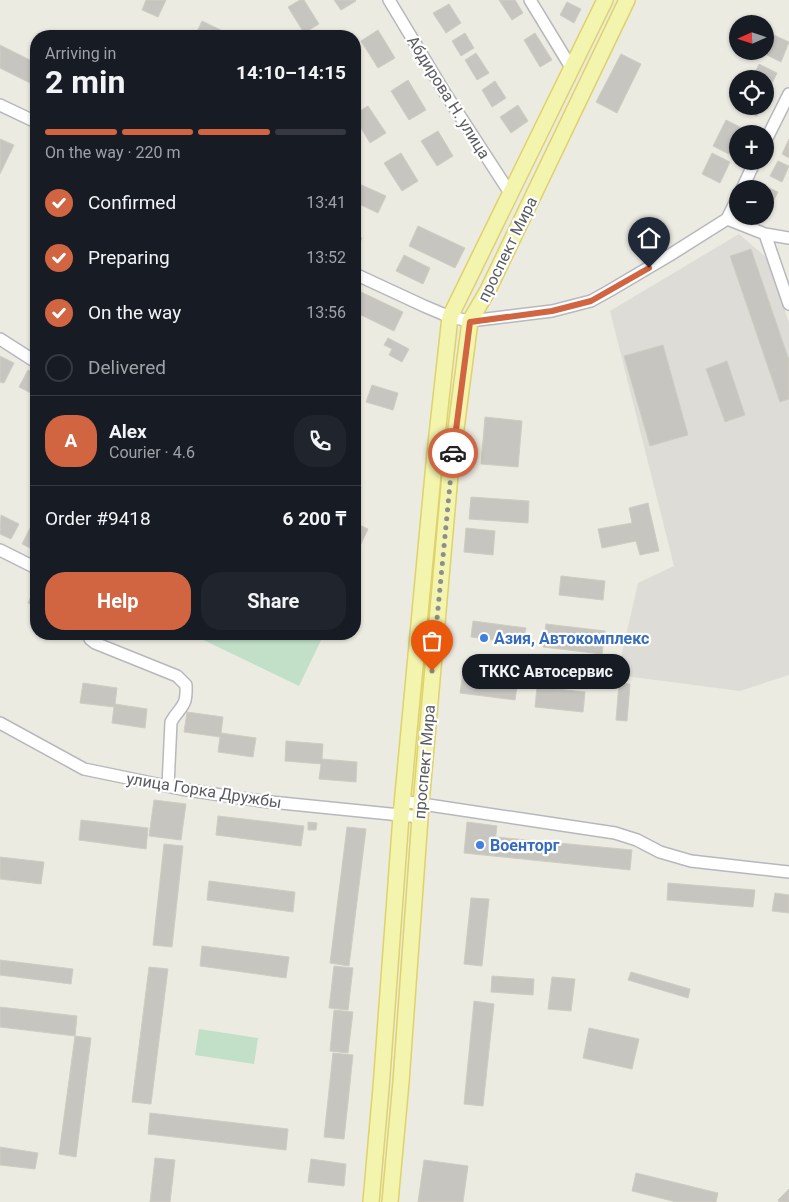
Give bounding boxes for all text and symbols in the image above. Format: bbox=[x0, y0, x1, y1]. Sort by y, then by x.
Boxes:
north arrow bbox=[729, 15, 774, 60]
map controls bbox=[729, 15, 774, 225]
street label: Абдирова Н. улица bbox=[403, 32, 494, 162]
text: Arriving in bbox=[45, 44, 116, 63]
text: 14:10–14:15 bbox=[236, 61, 346, 84]
text: 2 min bbox=[45, 63, 125, 101]
button: locate bbox=[729, 70, 774, 115]
button: + bbox=[729, 125, 774, 170]
text: On the way · 220 m bbox=[45, 143, 181, 162]
button: − bbox=[729, 180, 774, 225]
icon: check bbox=[45, 189, 73, 217]
text: Confirmed bbox=[88, 191, 176, 214]
text: 13:41 bbox=[306, 193, 346, 212]
street label: проспект Мира bbox=[474, 194, 541, 305]
pin bbox=[628, 217, 670, 268]
icon: home bbox=[635, 224, 663, 252]
icon: check bbox=[45, 244, 73, 272]
text: Preparing bbox=[88, 246, 170, 269]
text: 13:52 bbox=[306, 248, 346, 267]
icon: check bbox=[45, 299, 73, 327]
text: On the way bbox=[88, 301, 181, 324]
text: 13:56 bbox=[306, 303, 346, 322]
text: Delivered bbox=[88, 356, 166, 379]
button: phone bbox=[294, 415, 346, 467]
text: Alex bbox=[109, 420, 147, 443]
courier bbox=[428, 428, 478, 478]
text: A bbox=[65, 429, 77, 452]
icon: car bbox=[439, 439, 467, 467]
text: Courier · 4.6 bbox=[109, 443, 195, 462]
text: Order #9418 bbox=[45, 507, 151, 530]
text: 6 200 ₸ bbox=[283, 507, 346, 530]
button: Help bbox=[45, 572, 191, 630]
button: Share bbox=[201, 572, 346, 630]
pin bbox=[411, 620, 453, 671]
icon: bag bbox=[418, 627, 446, 655]
place label: Азия, Автокомплекс bbox=[494, 629, 649, 648]
marker: Азия, Автокомплекс bbox=[478, 632, 490, 644]
callout: ТККС Автосервис bbox=[462, 654, 630, 688]
text: ТККС Автосервис bbox=[479, 662, 613, 681]
street label: проспект Мира bbox=[410, 704, 439, 820]
street label: улица Горка Дружбы bbox=[125, 769, 283, 812]
place label: Военторг bbox=[490, 836, 560, 855]
marker: Военторг bbox=[474, 839, 486, 851]

